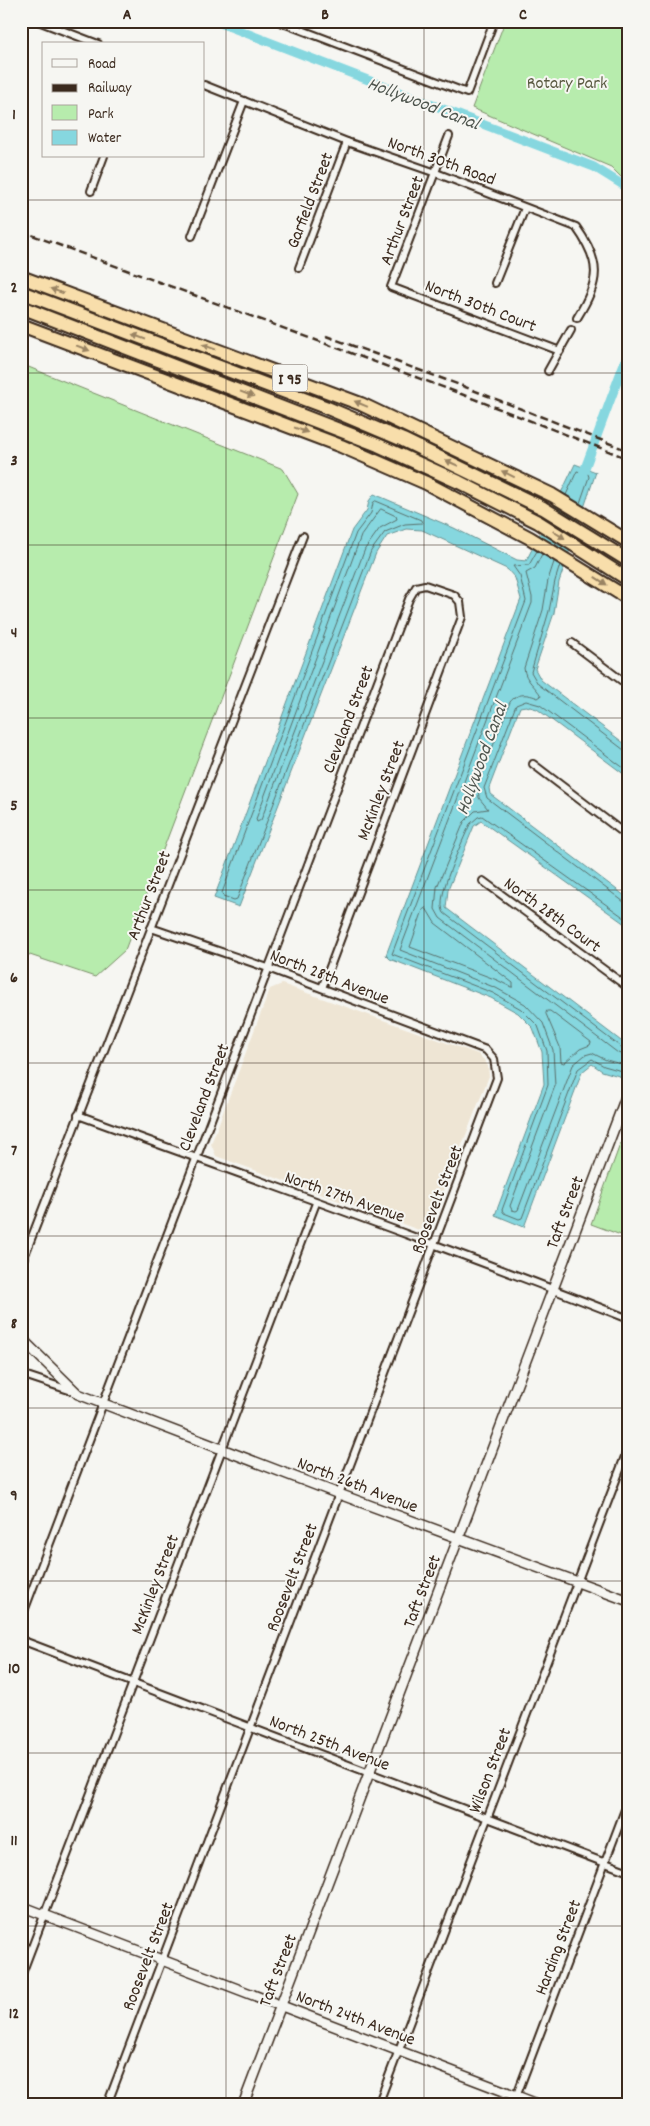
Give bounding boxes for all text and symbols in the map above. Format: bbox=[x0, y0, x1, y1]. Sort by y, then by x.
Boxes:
text: A bbox=[123, 4, 132, 27]
text: B bbox=[321, 4, 329, 27]
text: C bbox=[519, 4, 527, 27]
legend bbox=[42, 42, 205, 158]
text: Road bbox=[88, 54, 116, 76]
water label: Hollywood Canal bbox=[363, 72, 484, 140]
park label: Rotary Park bbox=[527, 72, 607, 97]
text: Railway bbox=[88, 78, 132, 100]
text: 1 bbox=[12, 104, 16, 127]
text: Park bbox=[88, 104, 114, 126]
text: Water bbox=[88, 128, 122, 150]
street label: North 30th Road bbox=[384, 131, 499, 193]
street label: Garfield Street bbox=[282, 149, 341, 253]
street label: Arthur Street bbox=[375, 172, 432, 269]
street label: North 30th Court bbox=[421, 275, 540, 340]
text: 2 bbox=[11, 277, 18, 300]
one-way arrow bbox=[49, 287, 64, 295]
one-way arrow bbox=[132, 333, 147, 340]
one-way arrow bbox=[202, 343, 217, 350]
one-way arrow bbox=[76, 344, 91, 352]
road number: I 95 bbox=[272, 364, 308, 392]
one-way arrow bbox=[239, 391, 254, 398]
one-way arrow bbox=[354, 400, 369, 408]
one-way arrow bbox=[294, 426, 309, 434]
text: 3 bbox=[10, 450, 18, 473]
one-way arrow bbox=[445, 459, 460, 467]
one-way arrow bbox=[501, 469, 516, 478]
one-way arrow bbox=[553, 530, 566, 540]
one-way arrow bbox=[595, 577, 608, 586]
text: 4 bbox=[11, 622, 17, 645]
street label: Cleveland Street bbox=[317, 662, 382, 778]
water label: Hollywood Canal bbox=[450, 698, 517, 819]
street label: McKinley Street bbox=[352, 737, 413, 844]
text: 5 bbox=[10, 795, 18, 818]
street label: Arthur Street bbox=[122, 847, 179, 944]
street label: North 28th Court bbox=[498, 872, 606, 960]
street label: North 28th Avenue bbox=[266, 944, 392, 1013]
text: 6 bbox=[10, 967, 18, 990]
street label: Cleveland Street bbox=[173, 1040, 238, 1156]
text: 7 bbox=[11, 1140, 17, 1163]
street label: Roosevelt Street bbox=[406, 1142, 471, 1258]
street label: North 27th Avenue bbox=[281, 1166, 408, 1231]
street label: Taft Street bbox=[541, 1172, 592, 1253]
text: 8 bbox=[11, 1313, 18, 1336]
street label: North 26th Avenue bbox=[293, 1452, 421, 1521]
text: 9 bbox=[10, 1485, 18, 1508]
street label: Roosevelt Street bbox=[261, 1520, 326, 1636]
street label: McKinley Street bbox=[126, 1531, 187, 1638]
street label: Taft Street bbox=[398, 1551, 449, 1632]
text: 10 bbox=[8, 1658, 20, 1681]
street label: North 25th Avenue bbox=[265, 1710, 393, 1779]
street label: Wilson Street bbox=[464, 1724, 519, 1817]
text: 11 bbox=[10, 1830, 18, 1853]
street label: Harding Street bbox=[530, 1896, 589, 1999]
street label: Roosevelt Street bbox=[117, 1899, 182, 2015]
street label: Taft Street bbox=[254, 1930, 305, 2011]
street label: North 24th Avenue bbox=[292, 1985, 419, 2054]
text: 12 bbox=[9, 2003, 19, 2026]

